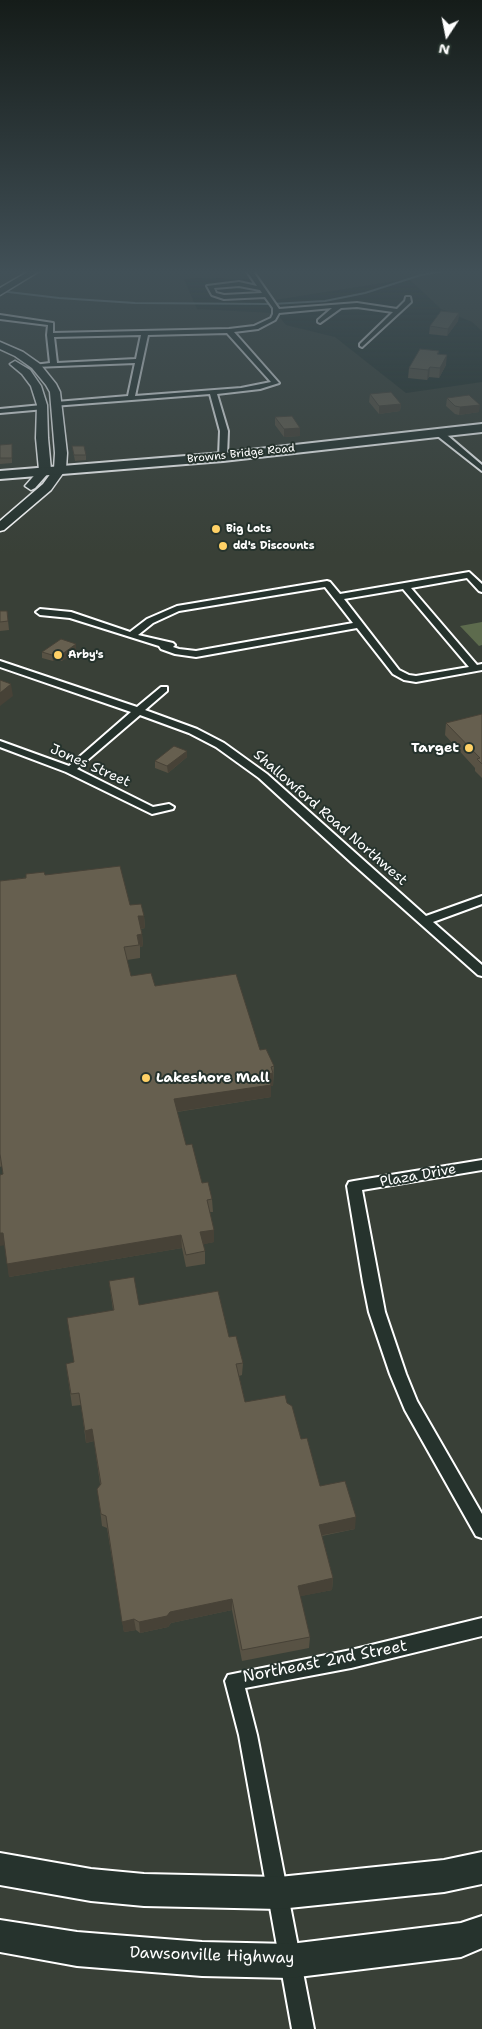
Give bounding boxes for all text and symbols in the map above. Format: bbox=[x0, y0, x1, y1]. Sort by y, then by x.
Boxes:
north arrow bbox=[422, 10, 472, 60]
text: N bbox=[437, 40, 451, 60]
street label: Browns Bridge Road bbox=[186, 442, 296, 466]
place label: Big Lots bbox=[226, 522, 271, 536]
marker: Big Lots bbox=[210, 523, 222, 535]
place label: dd's Discounts bbox=[233, 539, 315, 553]
marker: dd's Discounts bbox=[217, 540, 229, 552]
place label: Arby's bbox=[68, 648, 104, 662]
marker: Arby's bbox=[52, 649, 64, 661]
place label: Target bbox=[411, 740, 459, 756]
street label: Jones Street bbox=[47, 741, 133, 791]
marker: Target bbox=[463, 742, 475, 754]
street label: Shallowford Road Northwest bbox=[250, 747, 410, 889]
place label: Lakeshore Mall bbox=[156, 1070, 270, 1086]
marker: Lakeshore Mall bbox=[140, 1072, 152, 1084]
street label: Plaza Drive bbox=[379, 1161, 457, 1191]
street label: Northeast 2nd Street bbox=[241, 1637, 409, 1687]
street label: Dawsonville Highway bbox=[129, 1944, 295, 1968]

